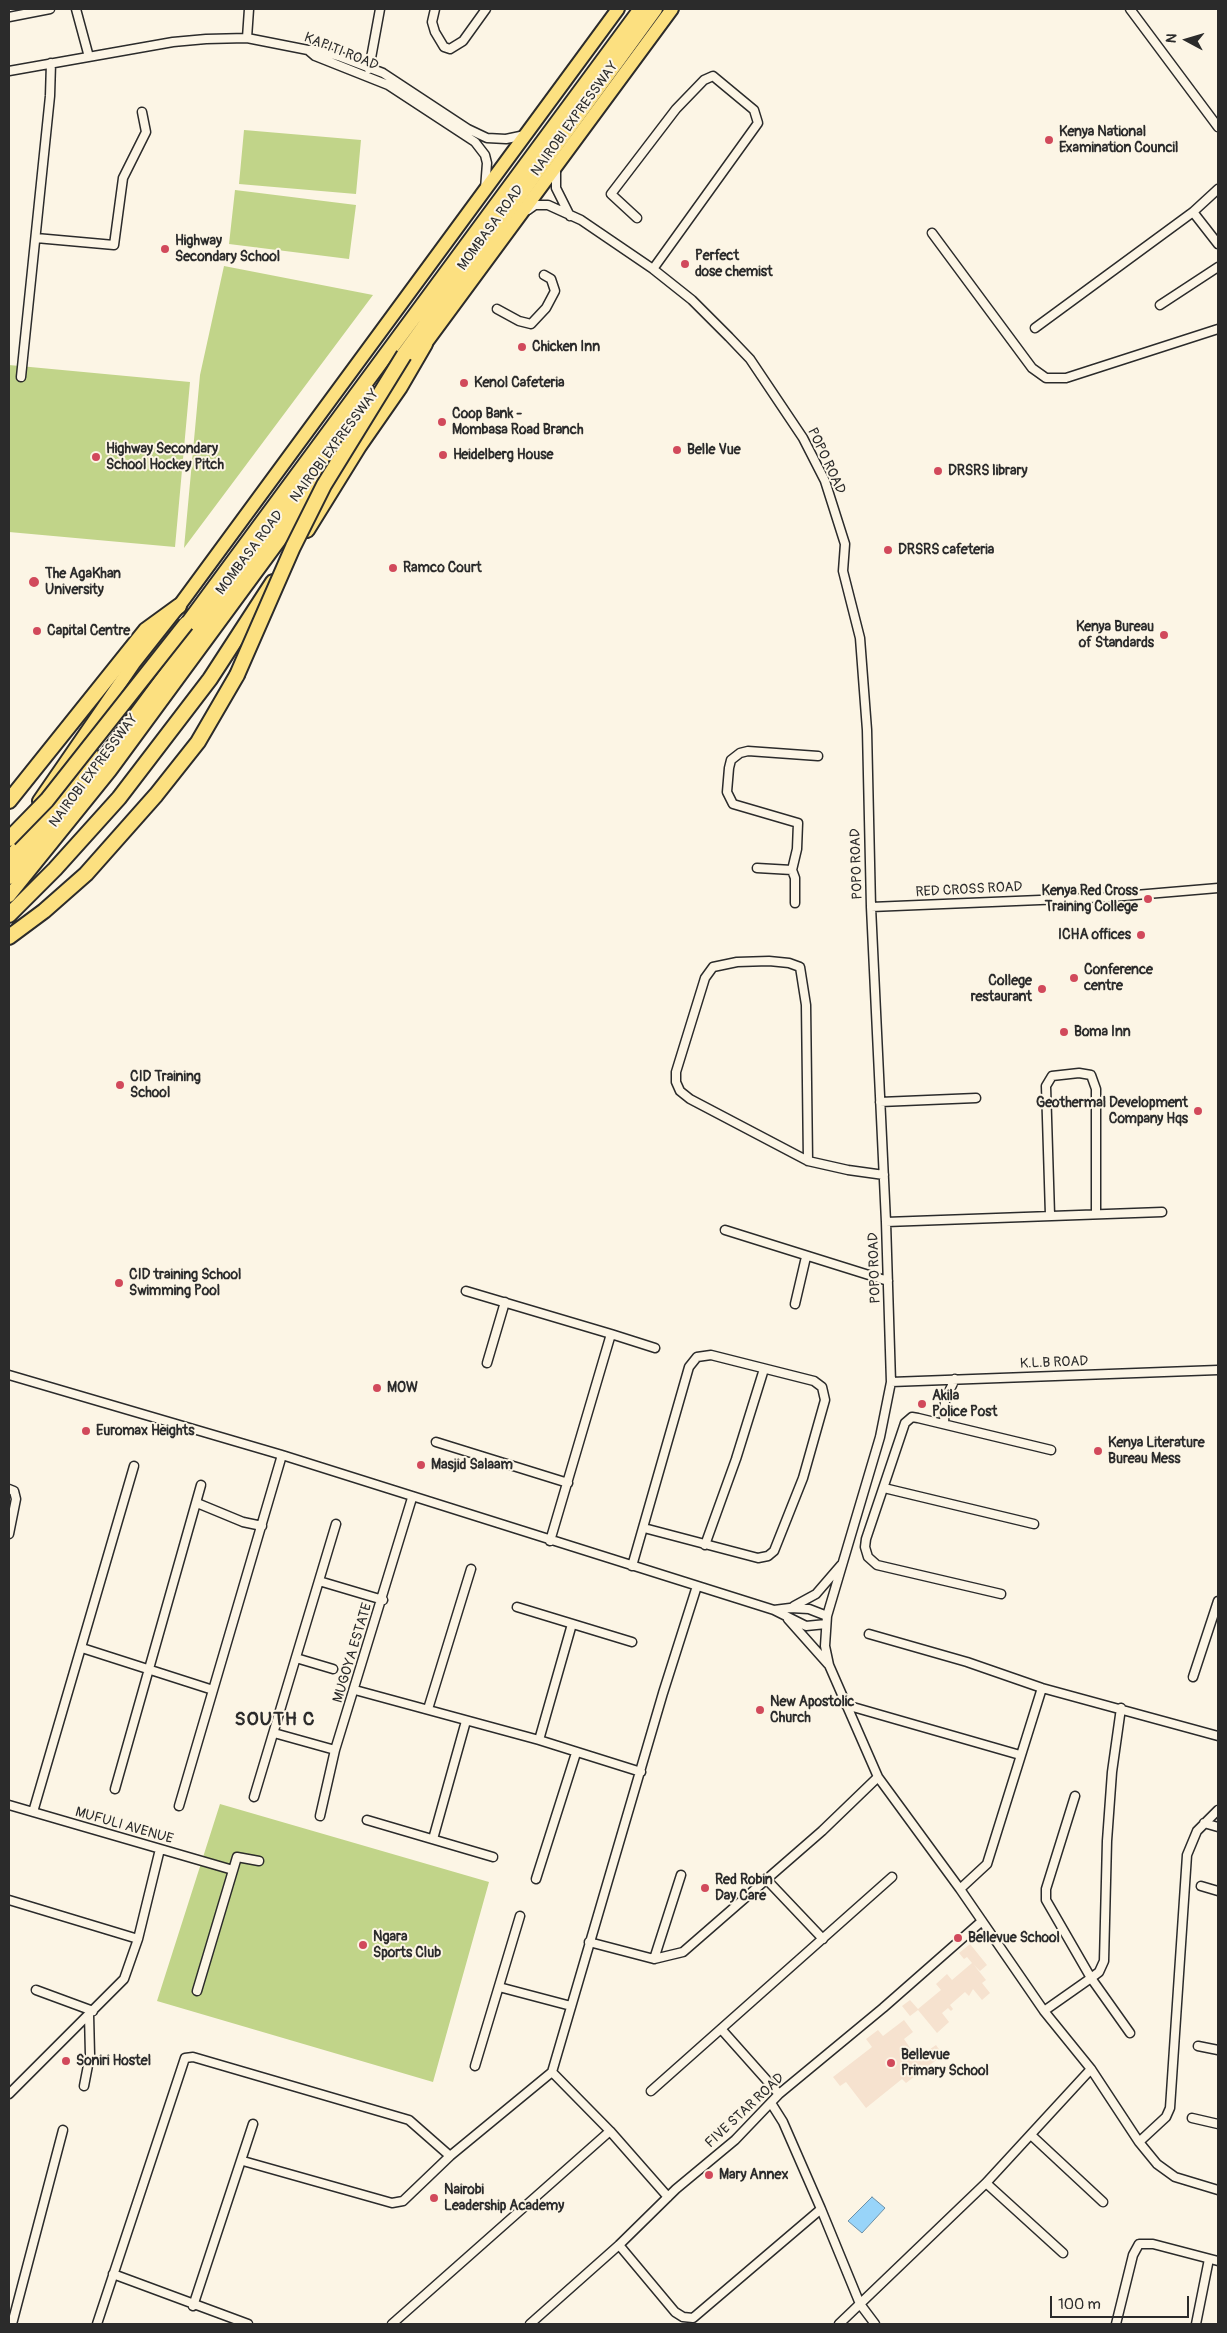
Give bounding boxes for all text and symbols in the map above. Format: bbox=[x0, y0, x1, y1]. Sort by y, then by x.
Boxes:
north arrow bbox=[1162, 15, 1212, 65]
street label: KAPITI ROAD bbox=[301, 29, 381, 75]
text: N bbox=[1163, 33, 1181, 44]
street label: NAIROBI EXPRESSWAY bbox=[528, 58, 622, 180]
place label: Kenya National Examination Council bbox=[1059, 124, 1178, 156]
marker: Kenya National Examination Council bbox=[1043, 134, 1055, 146]
street label: MOMBASA ROAD bbox=[454, 182, 528, 274]
place label: Highway Secondary School bbox=[175, 233, 280, 266]
marker: Highway Secondary School bbox=[159, 243, 171, 255]
place label: Perfect dose chemist bbox=[695, 248, 773, 280]
marker: Perfect dose chemist bbox=[679, 258, 691, 270]
place label: Chicken Inn bbox=[532, 339, 600, 355]
marker: Chicken Inn bbox=[516, 341, 528, 353]
place label: Kenol Cafeteria bbox=[474, 375, 565, 391]
marker: Kenol Cafeteria bbox=[458, 377, 470, 389]
street label: NAIROBI EXPRESSWAY bbox=[287, 386, 383, 506]
place label: Coop Bank - Mombasa Road Branch bbox=[452, 406, 583, 438]
marker: Coop Bank - Mombasa Road Branch bbox=[436, 416, 448, 428]
street label: POPO ROAD bbox=[803, 425, 849, 497]
place label: Highway Secondary School Hockey Pitch bbox=[106, 441, 224, 474]
place label: Belle Vue bbox=[687, 442, 741, 458]
marker: Belle Vue bbox=[671, 444, 683, 456]
place label: Heidelberg House bbox=[453, 447, 553, 463]
marker: Heidelberg House bbox=[437, 449, 449, 461]
marker: Highway Secondary School Hockey Pitch bbox=[90, 451, 102, 463]
place label: DRSRS library bbox=[948, 463, 1028, 479]
marker: DRSRS library bbox=[932, 465, 944, 477]
street label: MOMBASA ROAD bbox=[213, 508, 287, 598]
place label: DRSRS cafeteria bbox=[898, 542, 994, 558]
marker: DRSRS cafeteria bbox=[882, 544, 894, 556]
place label: Ramco Court bbox=[403, 560, 482, 576]
marker: Ramco Court bbox=[387, 562, 399, 574]
place label: The AgaKhan University bbox=[45, 566, 121, 598]
marker: The AgaKhan University bbox=[27, 575, 41, 589]
place label: Kenya Bureau of Standards bbox=[1076, 619, 1154, 652]
place label: Capital Centre bbox=[47, 623, 130, 639]
marker: Capital Centre bbox=[31, 625, 43, 637]
marker: Kenya Bureau of Standards bbox=[1158, 629, 1170, 641]
street label: NAIROBI EXPRESSWAY bbox=[46, 711, 142, 831]
street label: POPO ROAD bbox=[847, 828, 867, 900]
street label: RED CROSS ROAD bbox=[915, 879, 1023, 901]
place label: Kenya Red Cross Training College bbox=[1041, 883, 1138, 916]
marker: Kenya Red Cross Training College bbox=[1142, 893, 1154, 905]
place label: ICHA offices bbox=[1058, 927, 1131, 943]
marker: ICHA offices bbox=[1135, 929, 1147, 941]
place label: Conference centre bbox=[1084, 962, 1153, 994]
marker: Conference centre bbox=[1068, 972, 1080, 984]
place label: College restaurant bbox=[971, 973, 1032, 1006]
marker: College restaurant bbox=[1036, 983, 1048, 995]
place label: Boma Inn bbox=[1074, 1024, 1131, 1040]
marker: Boma Inn bbox=[1058, 1026, 1070, 1038]
place label: CID Training School bbox=[130, 1069, 201, 1102]
marker: CID Training School bbox=[114, 1079, 126, 1091]
place label: Geothermal Development Company Hqs bbox=[1036, 1095, 1188, 1128]
marker: Geothermal Development Company Hqs bbox=[1192, 1105, 1204, 1117]
street label: POPO ROAD bbox=[865, 1232, 885, 1304]
place label: CID training School Swimming Pool bbox=[129, 1267, 241, 1300]
marker: CID training School Swimming Pool bbox=[113, 1277, 125, 1289]
street label: K.L.B ROAD bbox=[1020, 1353, 1088, 1373]
place label: MOW bbox=[387, 1380, 418, 1396]
marker: MOW bbox=[371, 1382, 383, 1394]
place label: Akila Police Post bbox=[932, 1388, 997, 1420]
marker: Akila Police Post bbox=[916, 1398, 928, 1410]
place label: Euromax Heights bbox=[96, 1423, 194, 1439]
marker: Euromax Heights bbox=[80, 1425, 92, 1437]
place label: Kenya Literature Bureau Mess bbox=[1108, 1435, 1205, 1468]
marker: Kenya Literature Bureau Mess bbox=[1092, 1445, 1104, 1457]
place label: Masjid Salaam bbox=[431, 1457, 513, 1473]
marker: Masjid Salaam bbox=[415, 1459, 427, 1471]
street label: MUGOYA ESTATE bbox=[330, 1601, 376, 1705]
place label: New Apostolic Church bbox=[770, 1694, 854, 1726]
marker: New Apostolic Church bbox=[754, 1704, 766, 1716]
district label: SOUTH C bbox=[234, 1709, 316, 1731]
street label: MUFULI AVENUE bbox=[73, 1804, 175, 1848]
place label: Red Robin Day Care bbox=[715, 1872, 773, 1904]
marker: Red Robin Day Care bbox=[699, 1882, 711, 1894]
place label: Ngara Sports Club bbox=[373, 1929, 441, 1961]
place label: Bellevue School bbox=[968, 1930, 1060, 1946]
marker: Bellevue School bbox=[952, 1932, 964, 1944]
marker: Ngara Sports Club bbox=[357, 1939, 369, 1951]
place label: Bellevue Primary School bbox=[901, 2047, 989, 2080]
place label: Soniri Hostel bbox=[76, 2053, 151, 2069]
marker: Soniri Hostel bbox=[60, 2055, 72, 2067]
marker: Bellevue Primary School bbox=[885, 2057, 897, 2069]
street label: FIVE STAR ROAD bbox=[702, 2070, 788, 2152]
place label: Mary Annex bbox=[719, 2167, 788, 2183]
marker: Mary Annex bbox=[703, 2169, 715, 2181]
place label: Nairobi Leadership Academy bbox=[444, 2182, 564, 2214]
marker: Nairobi Leadership Academy bbox=[428, 2192, 440, 2204]
scale bar bbox=[1052, 2286, 1191, 2318]
text: 100 m bbox=[1058, 2295, 1101, 2314]

